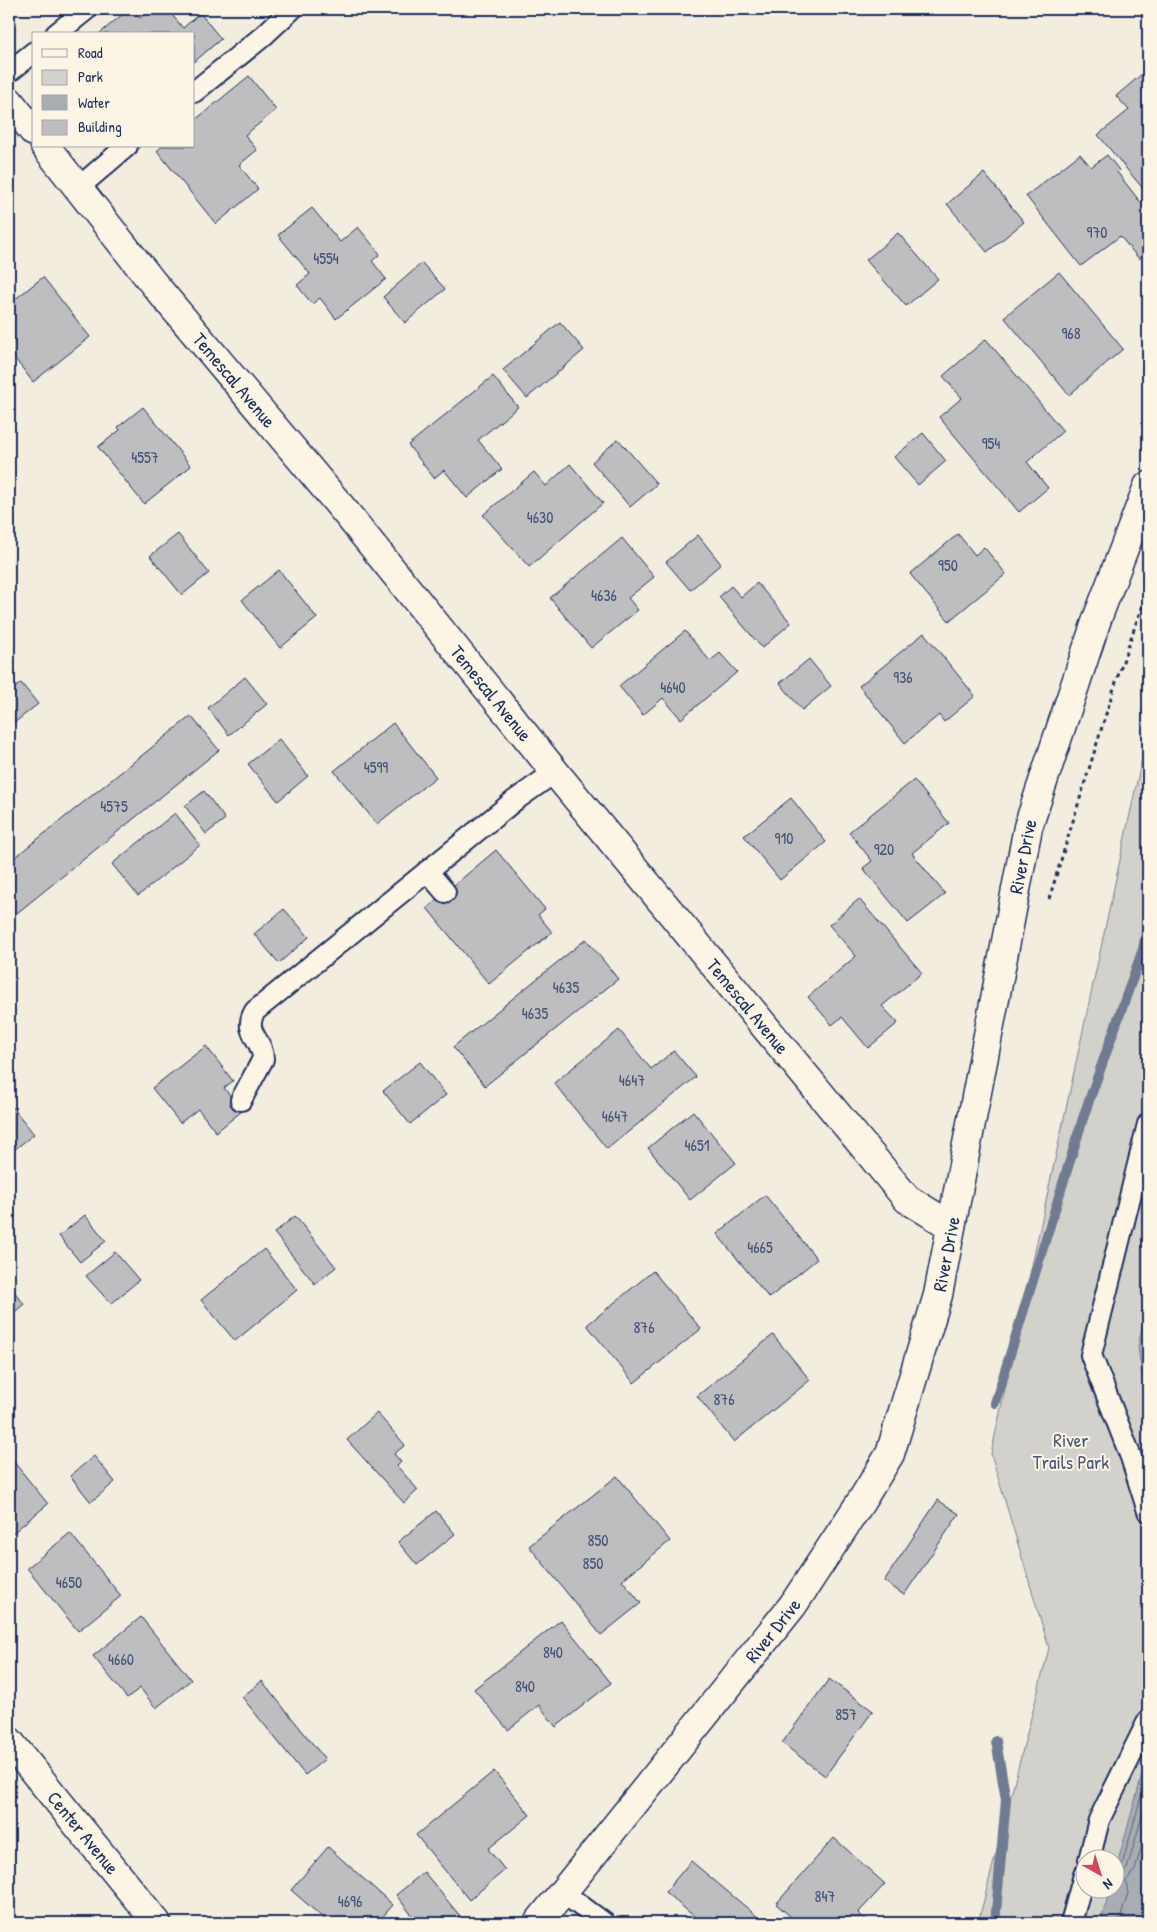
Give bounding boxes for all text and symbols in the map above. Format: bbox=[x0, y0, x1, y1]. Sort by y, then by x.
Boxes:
legend bbox=[32, 32, 195, 148]
text: Road bbox=[78, 42, 103, 63]
text: Park bbox=[78, 66, 103, 87]
text: Water bbox=[78, 92, 110, 113]
text: Building bbox=[78, 116, 122, 137]
house number: 970 bbox=[1087, 221, 1107, 243]
house number: 4554 bbox=[313, 247, 339, 269]
house number: 968 bbox=[1061, 322, 1081, 344]
street label: Temescal Avenue bbox=[187, 327, 282, 433]
house number: 954 bbox=[982, 432, 1000, 454]
house number: 4557 bbox=[131, 446, 159, 468]
house number: 4630 bbox=[527, 506, 553, 528]
house number: 950 bbox=[938, 554, 958, 576]
house number: 4636 bbox=[591, 584, 617, 606]
street label: Temescal Avenue bbox=[445, 639, 538, 747]
house number: 936 bbox=[893, 666, 913, 688]
house number: 4640 bbox=[660, 676, 686, 698]
house number: 4599 bbox=[364, 756, 388, 778]
house number: 4575 bbox=[100, 795, 128, 817]
street label: River Drive bbox=[1002, 815, 1043, 896]
house number: 910 bbox=[775, 827, 793, 849]
house number: 920 bbox=[874, 838, 894, 860]
street label: Temescal Avenue bbox=[701, 953, 795, 1060]
house number: 4635 bbox=[553, 976, 579, 998]
house number: 4635 bbox=[522, 1002, 548, 1024]
house number: 4647 bbox=[619, 1069, 645, 1091]
house number: 4647 bbox=[602, 1105, 628, 1127]
house number: 4651 bbox=[685, 1134, 710, 1156]
street label: River Drive bbox=[926, 1214, 966, 1294]
house number: 4665 bbox=[747, 1236, 773, 1258]
house number: 876 bbox=[633, 1316, 655, 1338]
house number: 876 bbox=[713, 1388, 735, 1410]
park label: River Trails Park bbox=[1033, 1427, 1109, 1475]
house number: 850 bbox=[588, 1529, 608, 1551]
house number: 850 bbox=[583, 1552, 603, 1574]
house number: 4650 bbox=[56, 1571, 82, 1593]
street label: River Drive bbox=[739, 1593, 807, 1668]
house number: 840 bbox=[543, 1641, 563, 1663]
house number: 4660 bbox=[108, 1648, 134, 1670]
house number: 840 bbox=[515, 1675, 535, 1697]
house number: 857 bbox=[835, 1703, 857, 1725]
street label: Center Avenue bbox=[42, 1785, 126, 1880]
north arrow bbox=[1074, 1850, 1124, 1900]
text: N bbox=[1099, 1875, 1117, 1895]
house number: 847 bbox=[815, 1885, 835, 1907]
house number: 4696 bbox=[338, 1890, 362, 1912]

